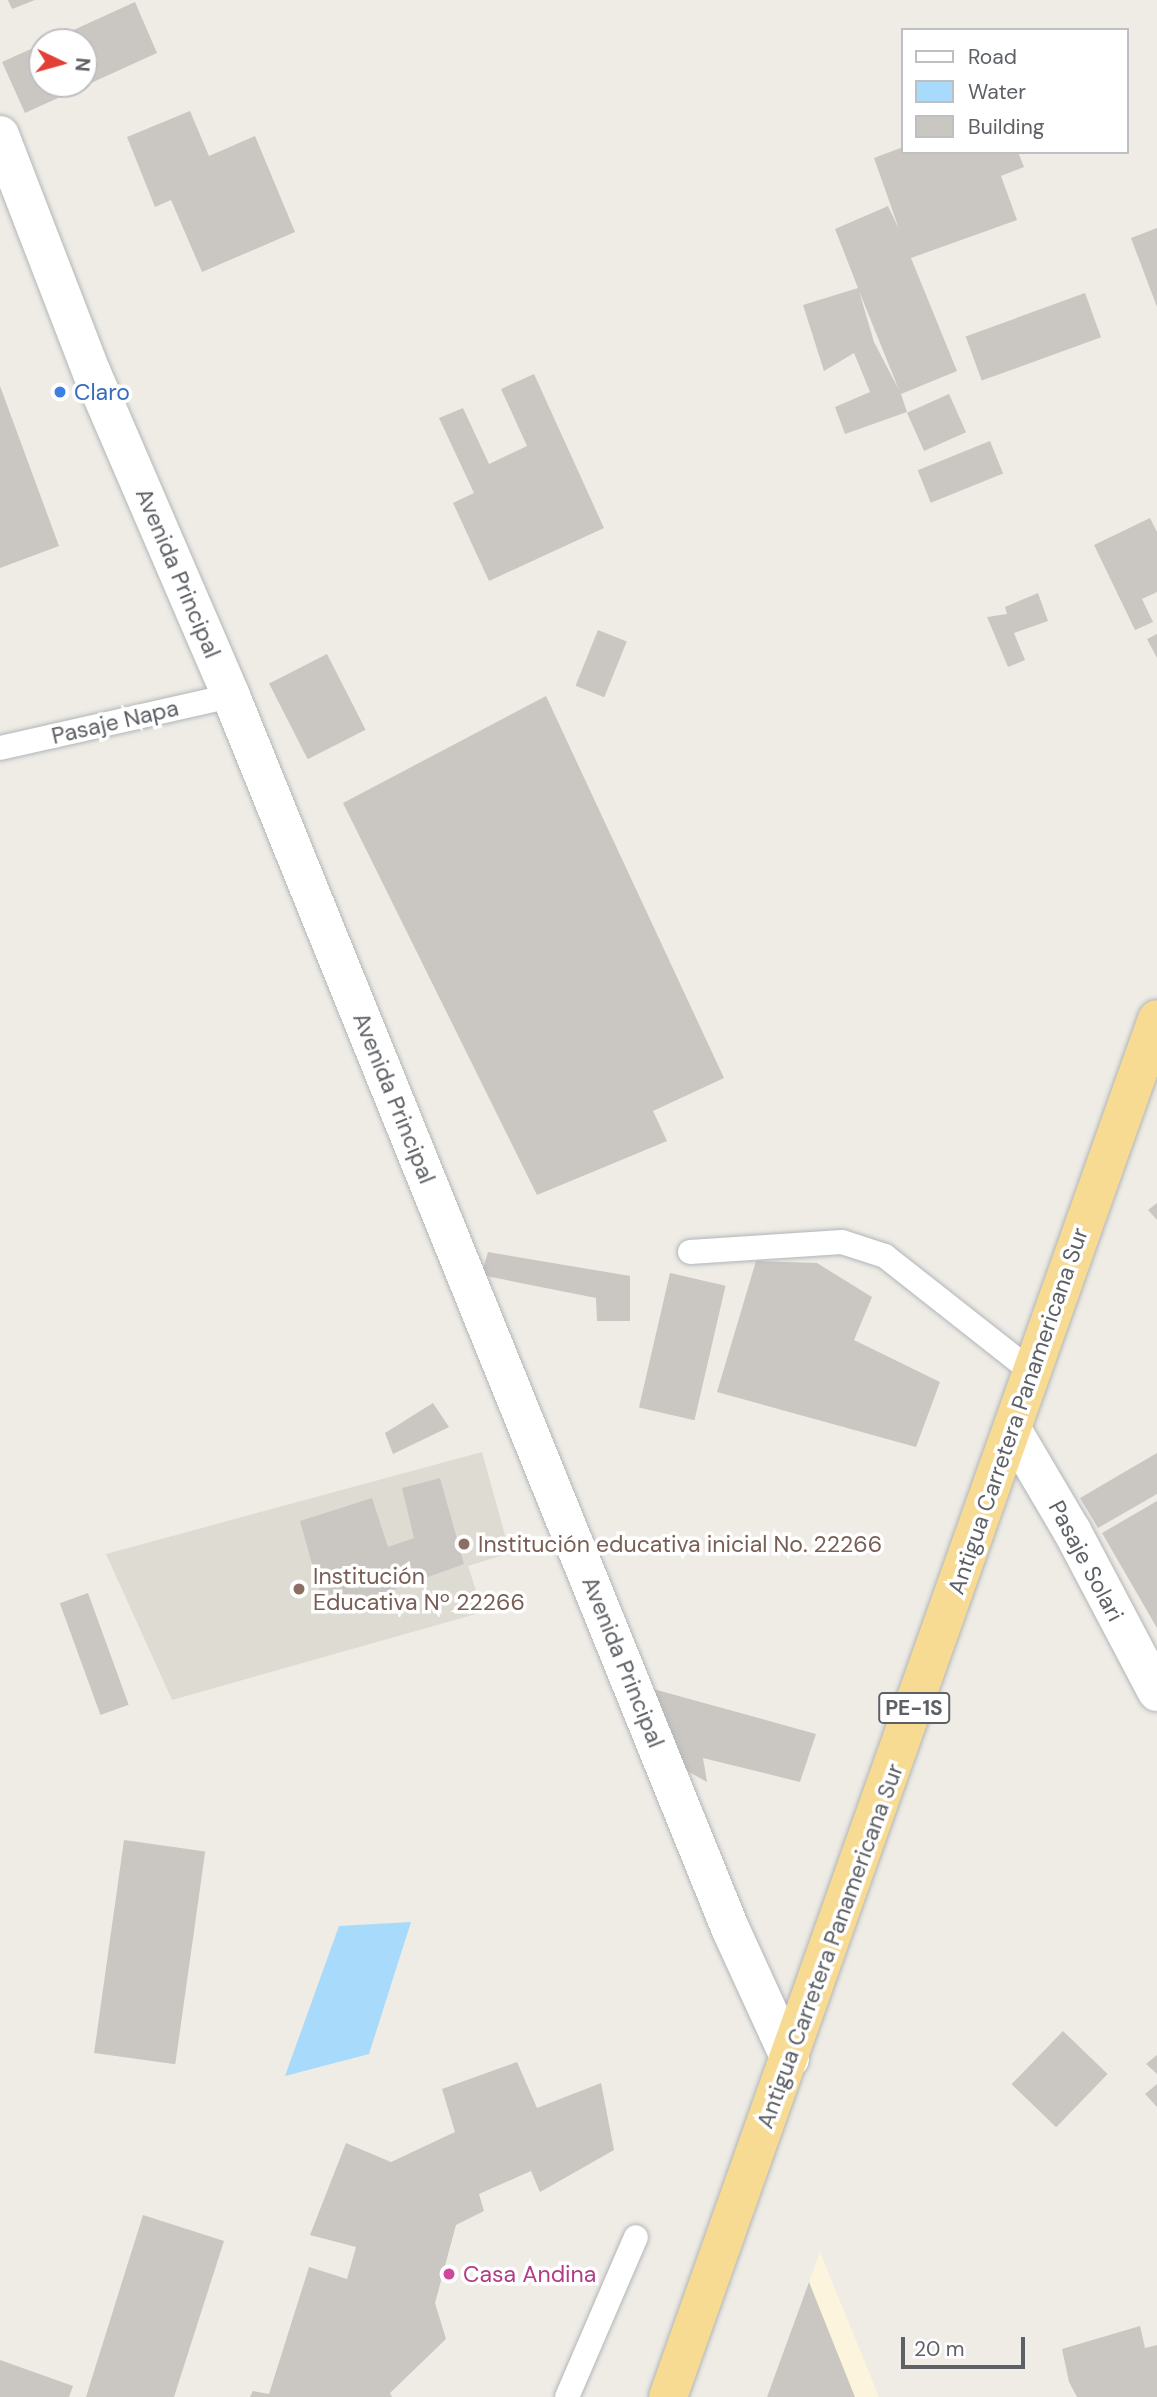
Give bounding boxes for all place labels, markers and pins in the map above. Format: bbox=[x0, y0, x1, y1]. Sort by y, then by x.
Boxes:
place label: Claro bbox=[74, 378, 130, 406]
marker: Claro bbox=[52, 384, 68, 400]
place label: Institución educativa inicial No. 22266 bbox=[478, 1530, 882, 1558]
marker: Institución educativa inicial No. 22266 bbox=[456, 1536, 472, 1552]
place label: Institución Educativa Nº 22266 bbox=[313, 1562, 525, 1616]
marker: Institución Educativa Nº 22266 bbox=[291, 1581, 307, 1597]
place label: Casa Andina bbox=[463, 2260, 596, 2288]
marker: Casa Andina bbox=[441, 2266, 457, 2282]

